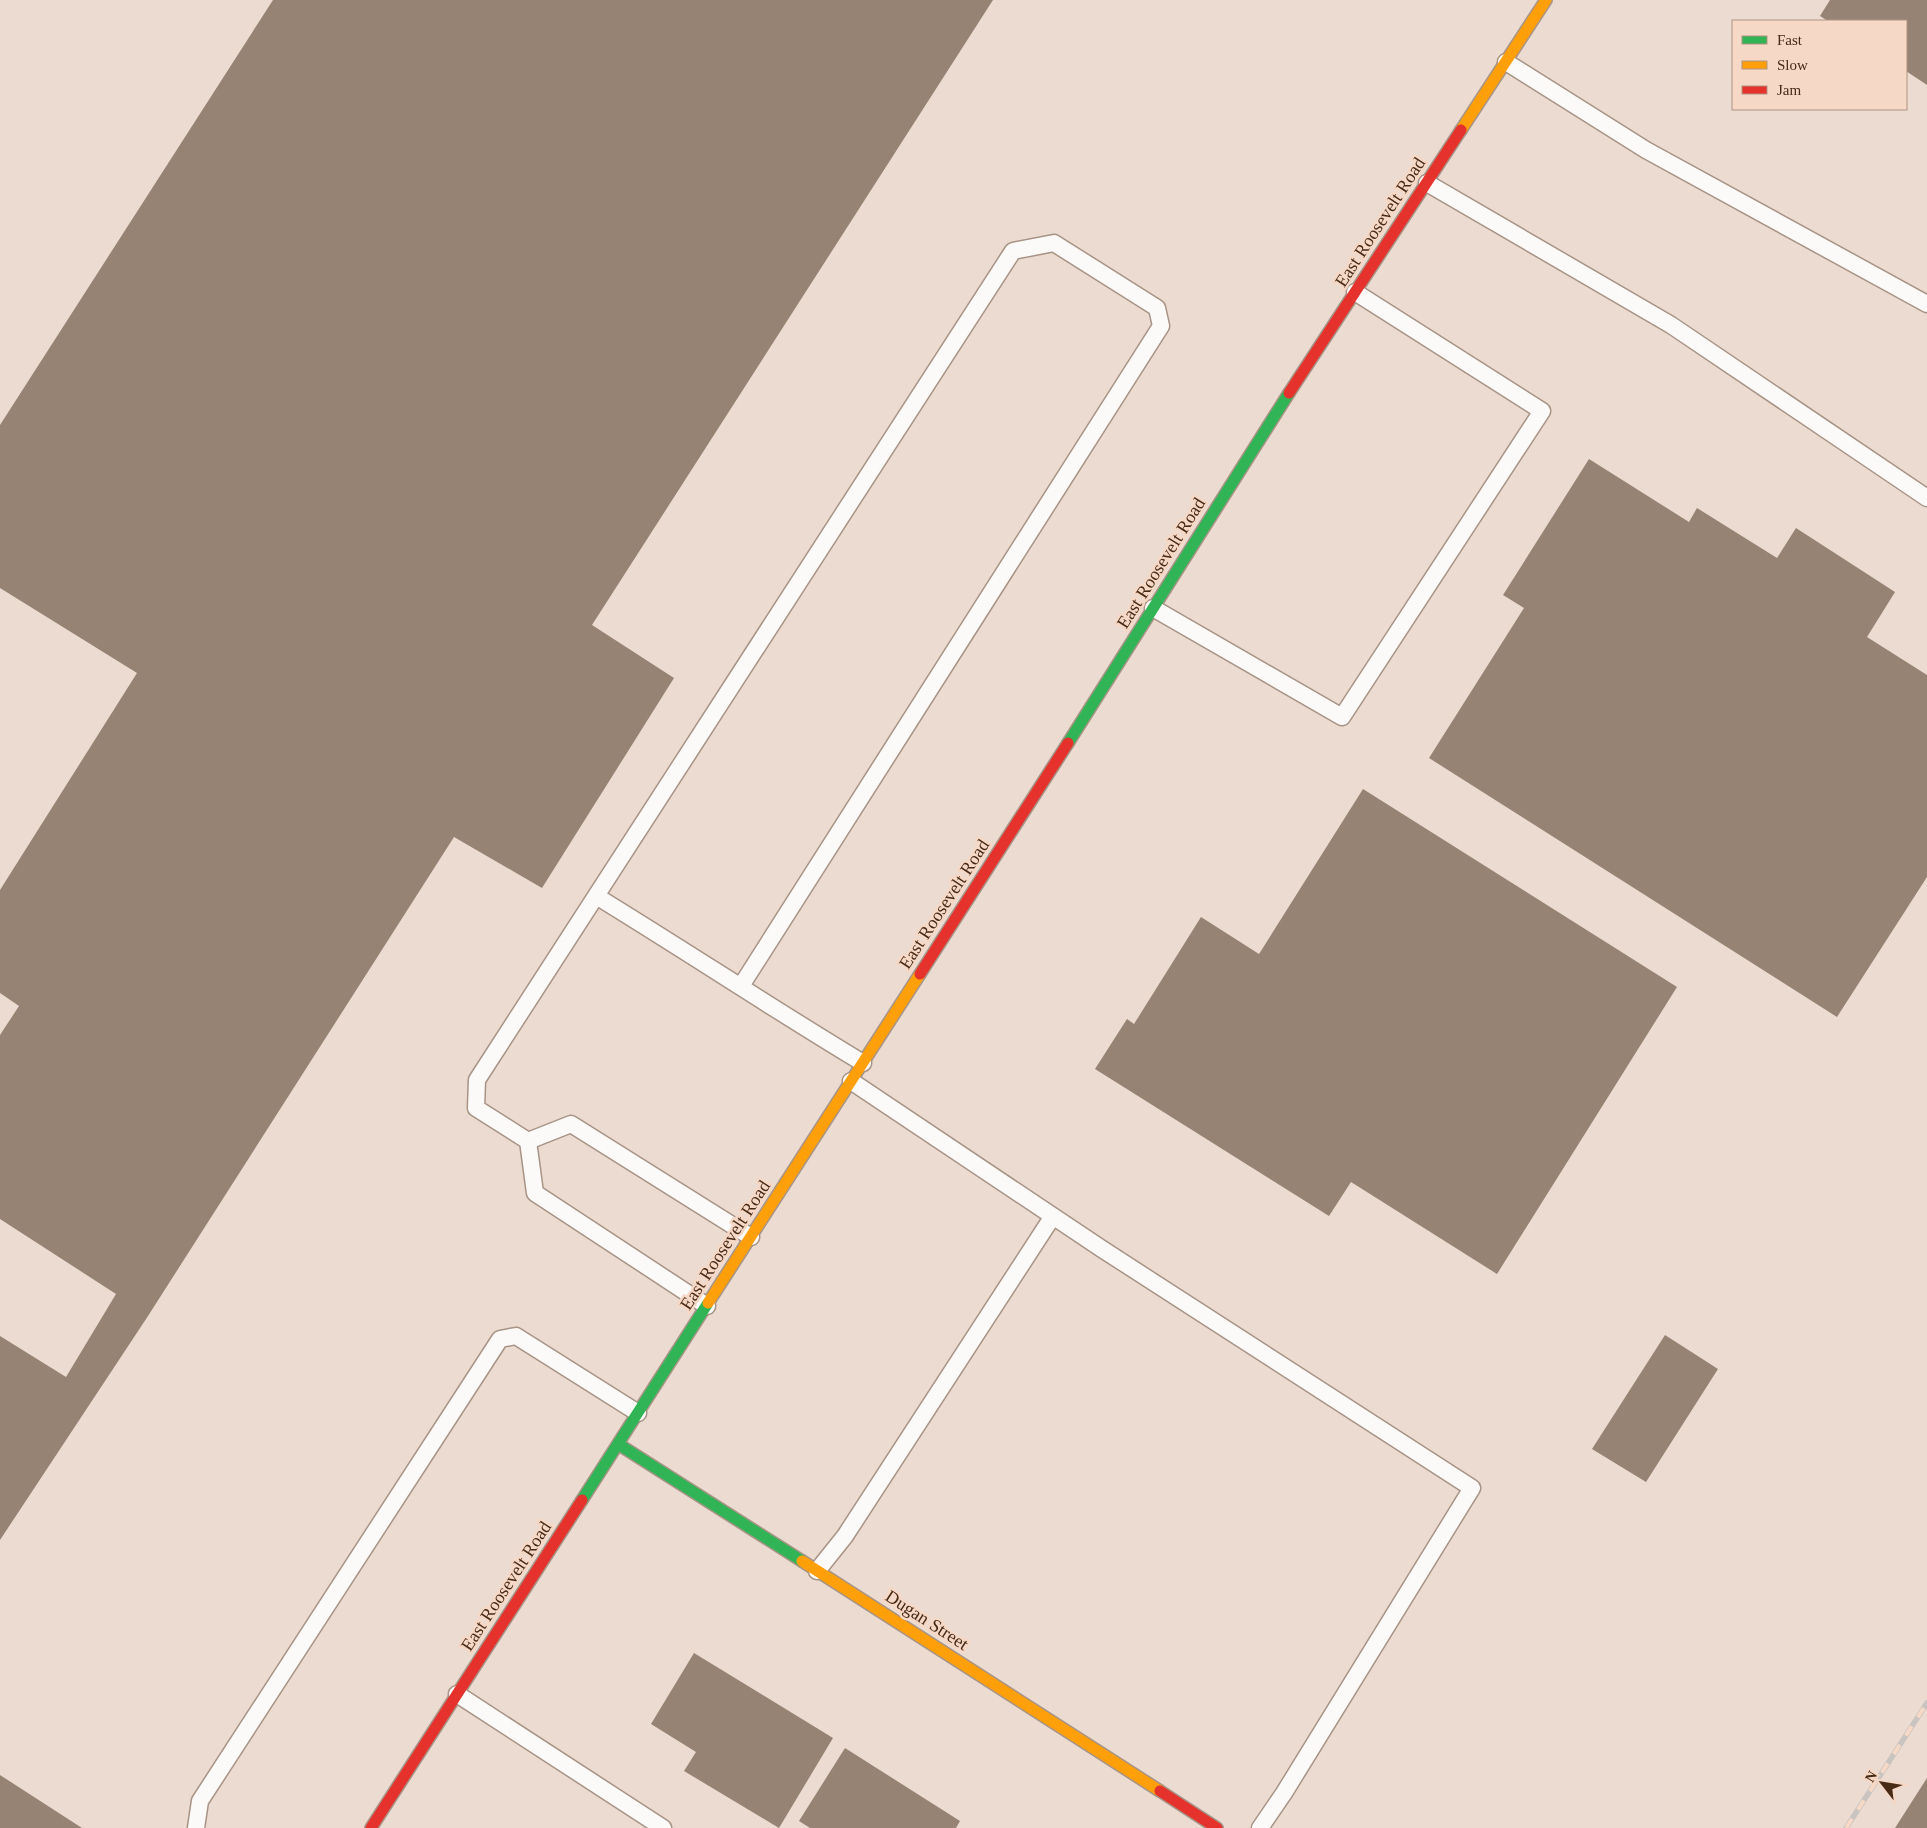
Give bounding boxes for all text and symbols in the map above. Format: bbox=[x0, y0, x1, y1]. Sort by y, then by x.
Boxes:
legend bbox=[1732, 20, 1907, 110]
text: Fast bbox=[1777, 32, 1803, 48]
text: Slow bbox=[1777, 57, 1808, 73]
text: Jam bbox=[1777, 82, 1801, 98]
street label: East Roosevelt Road bbox=[1331, 154, 1429, 290]
street label: East Roosevelt Road bbox=[1113, 494, 1209, 632]
street label: East Roosevelt Road bbox=[895, 836, 993, 972]
street label: East Roosevelt Road bbox=[676, 1177, 774, 1313]
street label: East Roosevelt Road bbox=[457, 1518, 555, 1654]
street label: Dugan Street bbox=[882, 1586, 972, 1654]
north arrow bbox=[1857, 1758, 1907, 1808]
text: N bbox=[1862, 1768, 1880, 1785]

